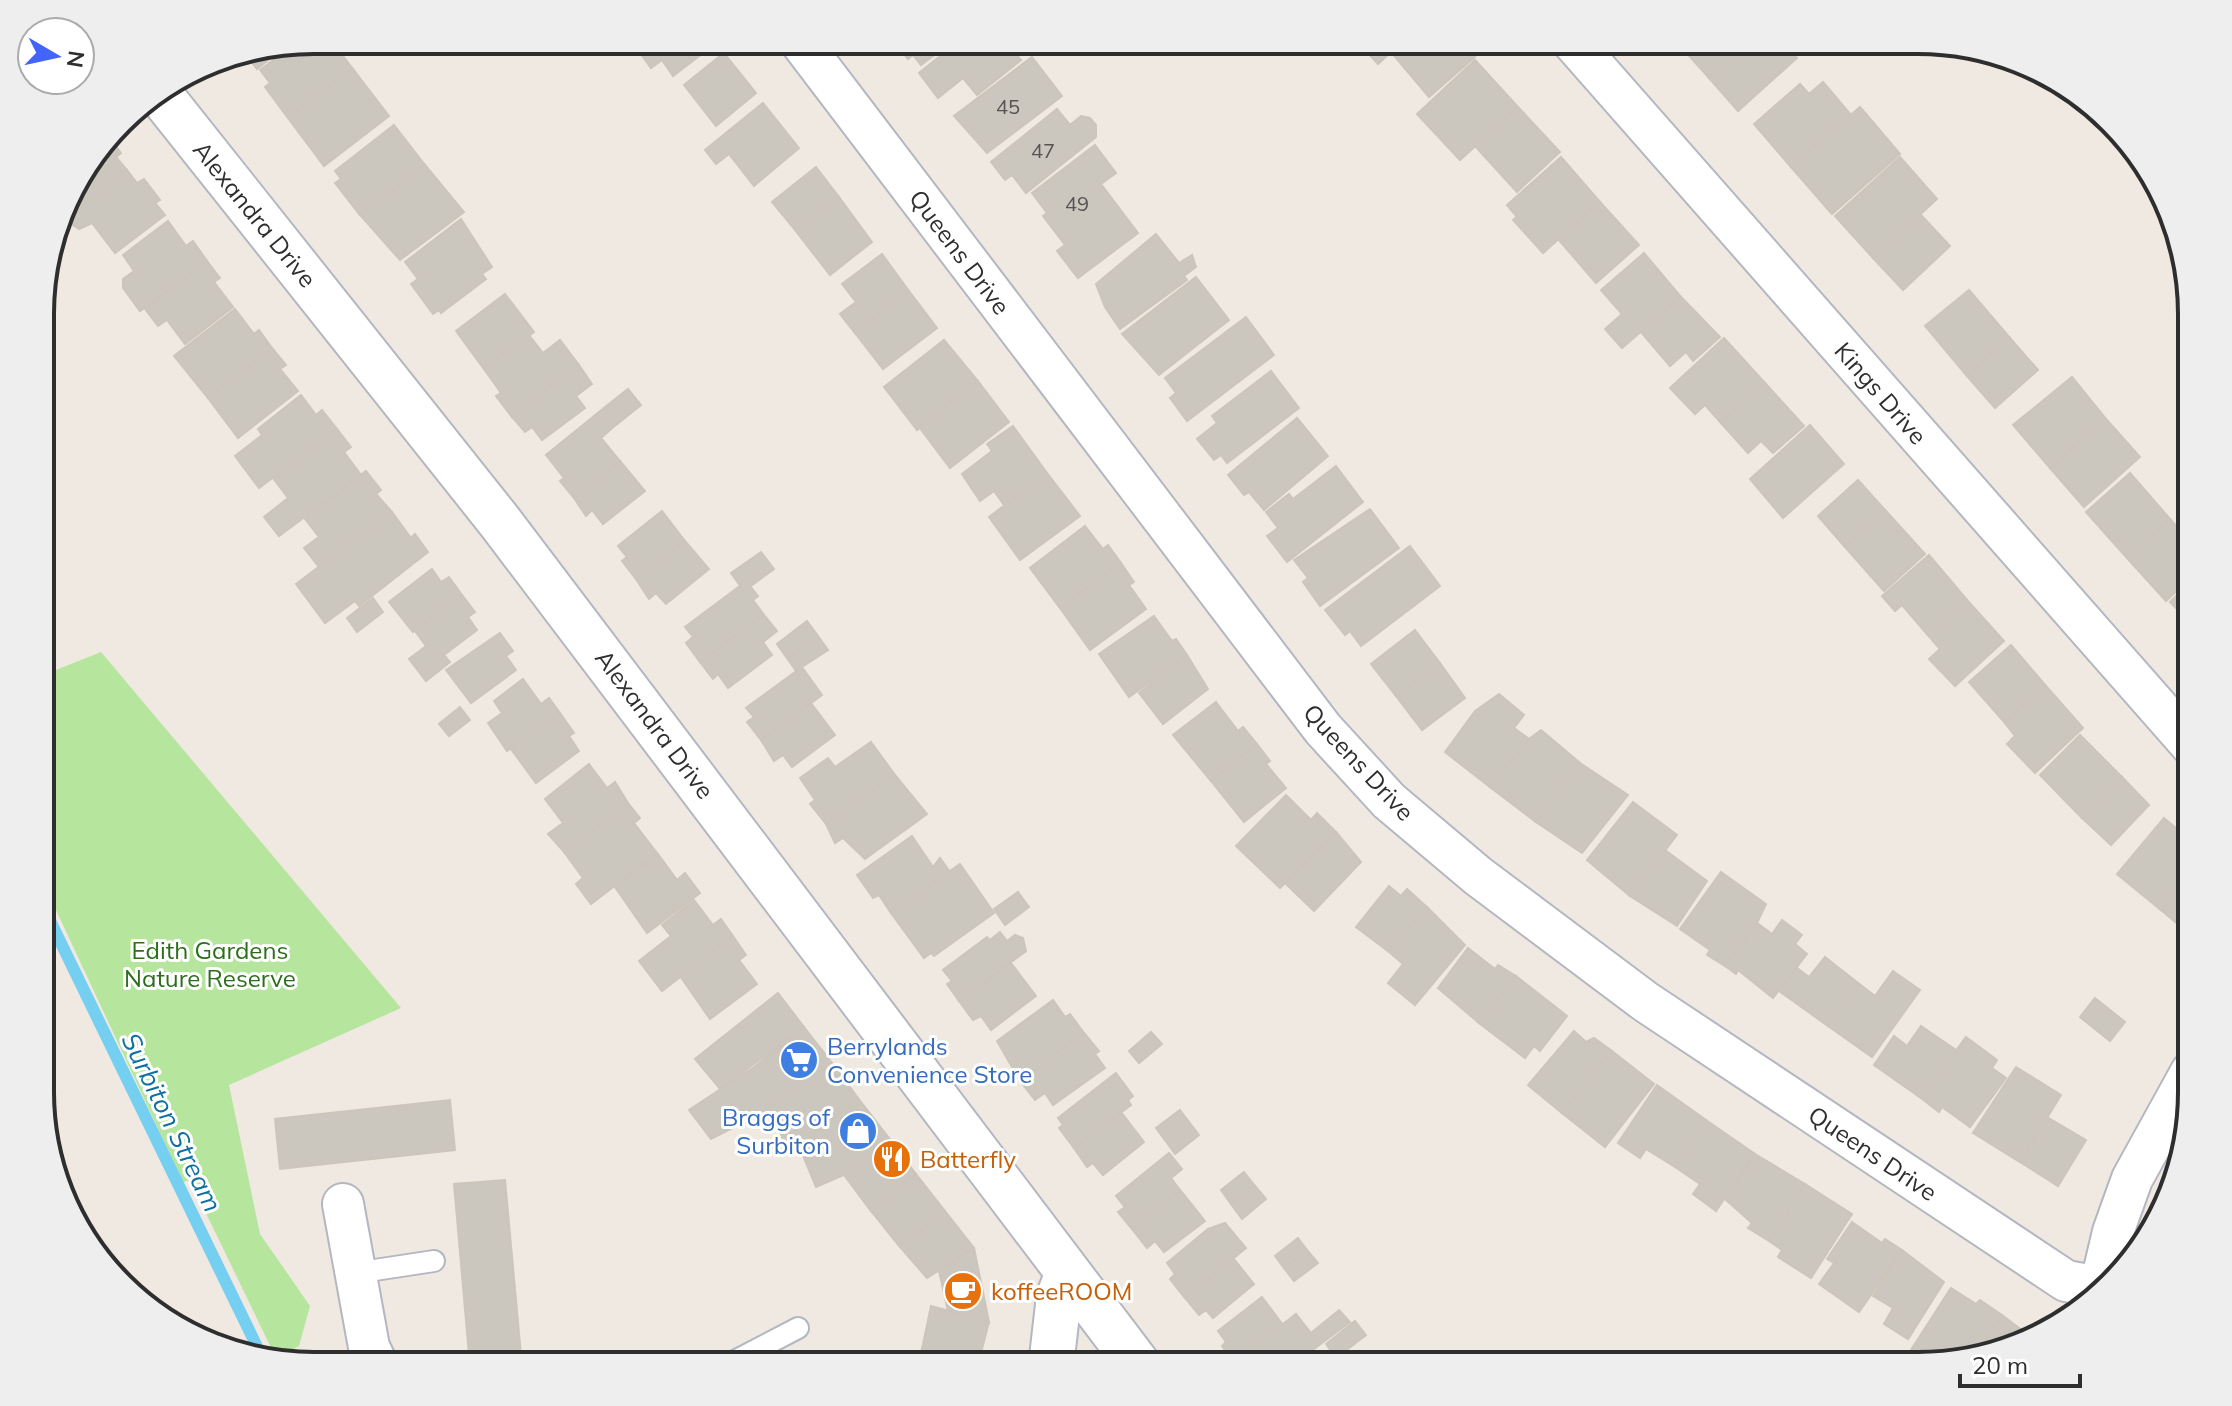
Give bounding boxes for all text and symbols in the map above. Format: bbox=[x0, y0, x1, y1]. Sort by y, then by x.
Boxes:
north arrow bbox=[16, 16, 96, 96]
text: N bbox=[61, 49, 91, 70]
house number: 45 bbox=[996, 94, 1020, 119]
street label: Alexandra Drive bbox=[187, 135, 323, 293]
house number: 47 bbox=[1031, 138, 1055, 163]
street label: Queens Drive bbox=[903, 184, 1017, 320]
house number: 49 bbox=[1065, 191, 1089, 216]
street label: Kings Drive bbox=[1828, 336, 1934, 450]
street label: Alexandra Drive bbox=[589, 643, 721, 805]
street label: Queens Drive bbox=[1297, 697, 1421, 827]
park label: Edith Gardens Nature Reserve bbox=[124, 935, 296, 993]
water label: Surbiton Stream bbox=[114, 1027, 230, 1217]
place label: Berrylands Convenience Store bbox=[827, 1031, 1032, 1089]
supermarket icon: Berrylands Convenience Store bbox=[778, 1039, 820, 1081]
street label: Queens Drive bbox=[1803, 1099, 1943, 1207]
place label: Braggs of Surbiton bbox=[722, 1102, 831, 1160]
shop icon: Braggs of Surbiton bbox=[837, 1110, 879, 1152]
restaurant icon: Batterfly bbox=[871, 1138, 913, 1180]
place label: Batterfly bbox=[920, 1144, 1016, 1174]
cafe icon: koffeeROOM bbox=[942, 1270, 984, 1312]
place label: koffeeROOM bbox=[991, 1276, 1132, 1306]
scale bar bbox=[1960, 1338, 2080, 1388]
text: 20 m bbox=[1972, 1350, 2028, 1380]

